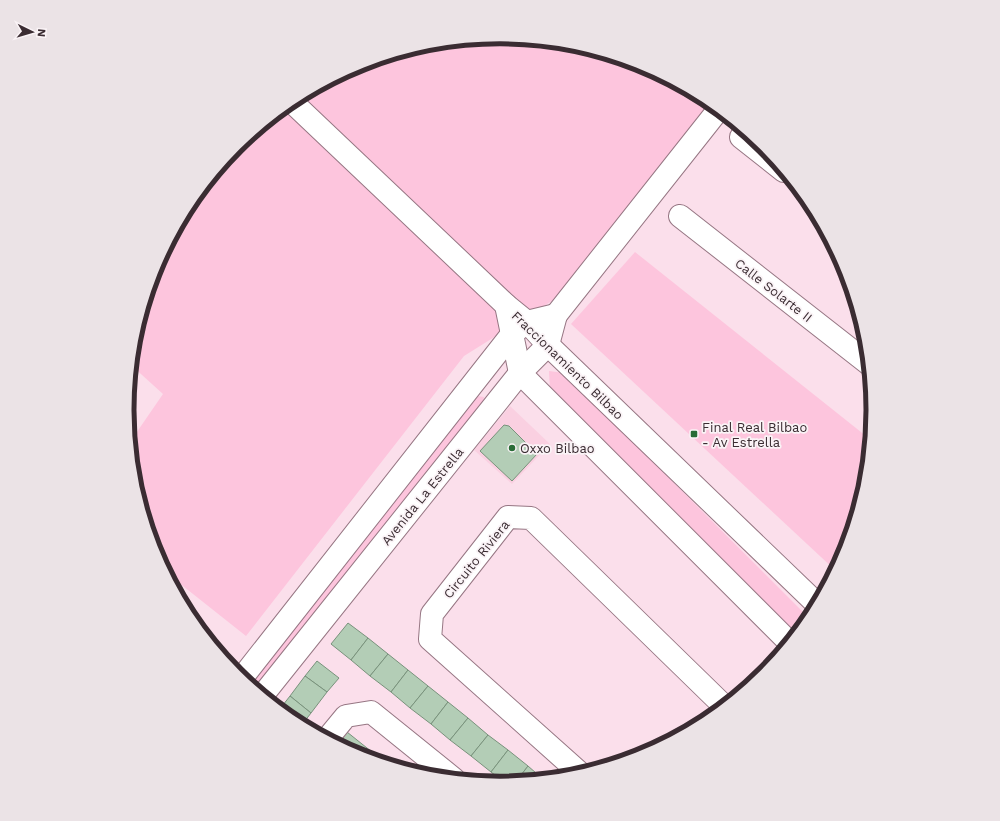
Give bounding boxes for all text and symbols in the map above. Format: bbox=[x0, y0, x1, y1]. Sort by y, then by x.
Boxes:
north arrow bbox=[12, 12, 52, 52]
text: N bbox=[35, 28, 48, 37]
street label: Calle Solarte II bbox=[732, 256, 815, 325]
street label: Fraccionamiento Bilbao bbox=[509, 308, 627, 423]
place label: Final Real Bilbao - Av Estrella bbox=[702, 420, 807, 450]
marker: Final Real Bilbao - Av Estrella bbox=[689, 429, 699, 439]
place label: Oxxo Bilbao bbox=[520, 441, 595, 456]
marker: Oxxo Bilbao bbox=[507, 443, 517, 453]
street label: Avenida La Estrella bbox=[378, 444, 467, 548]
street label: Circuito Riviera bbox=[440, 517, 513, 601]

